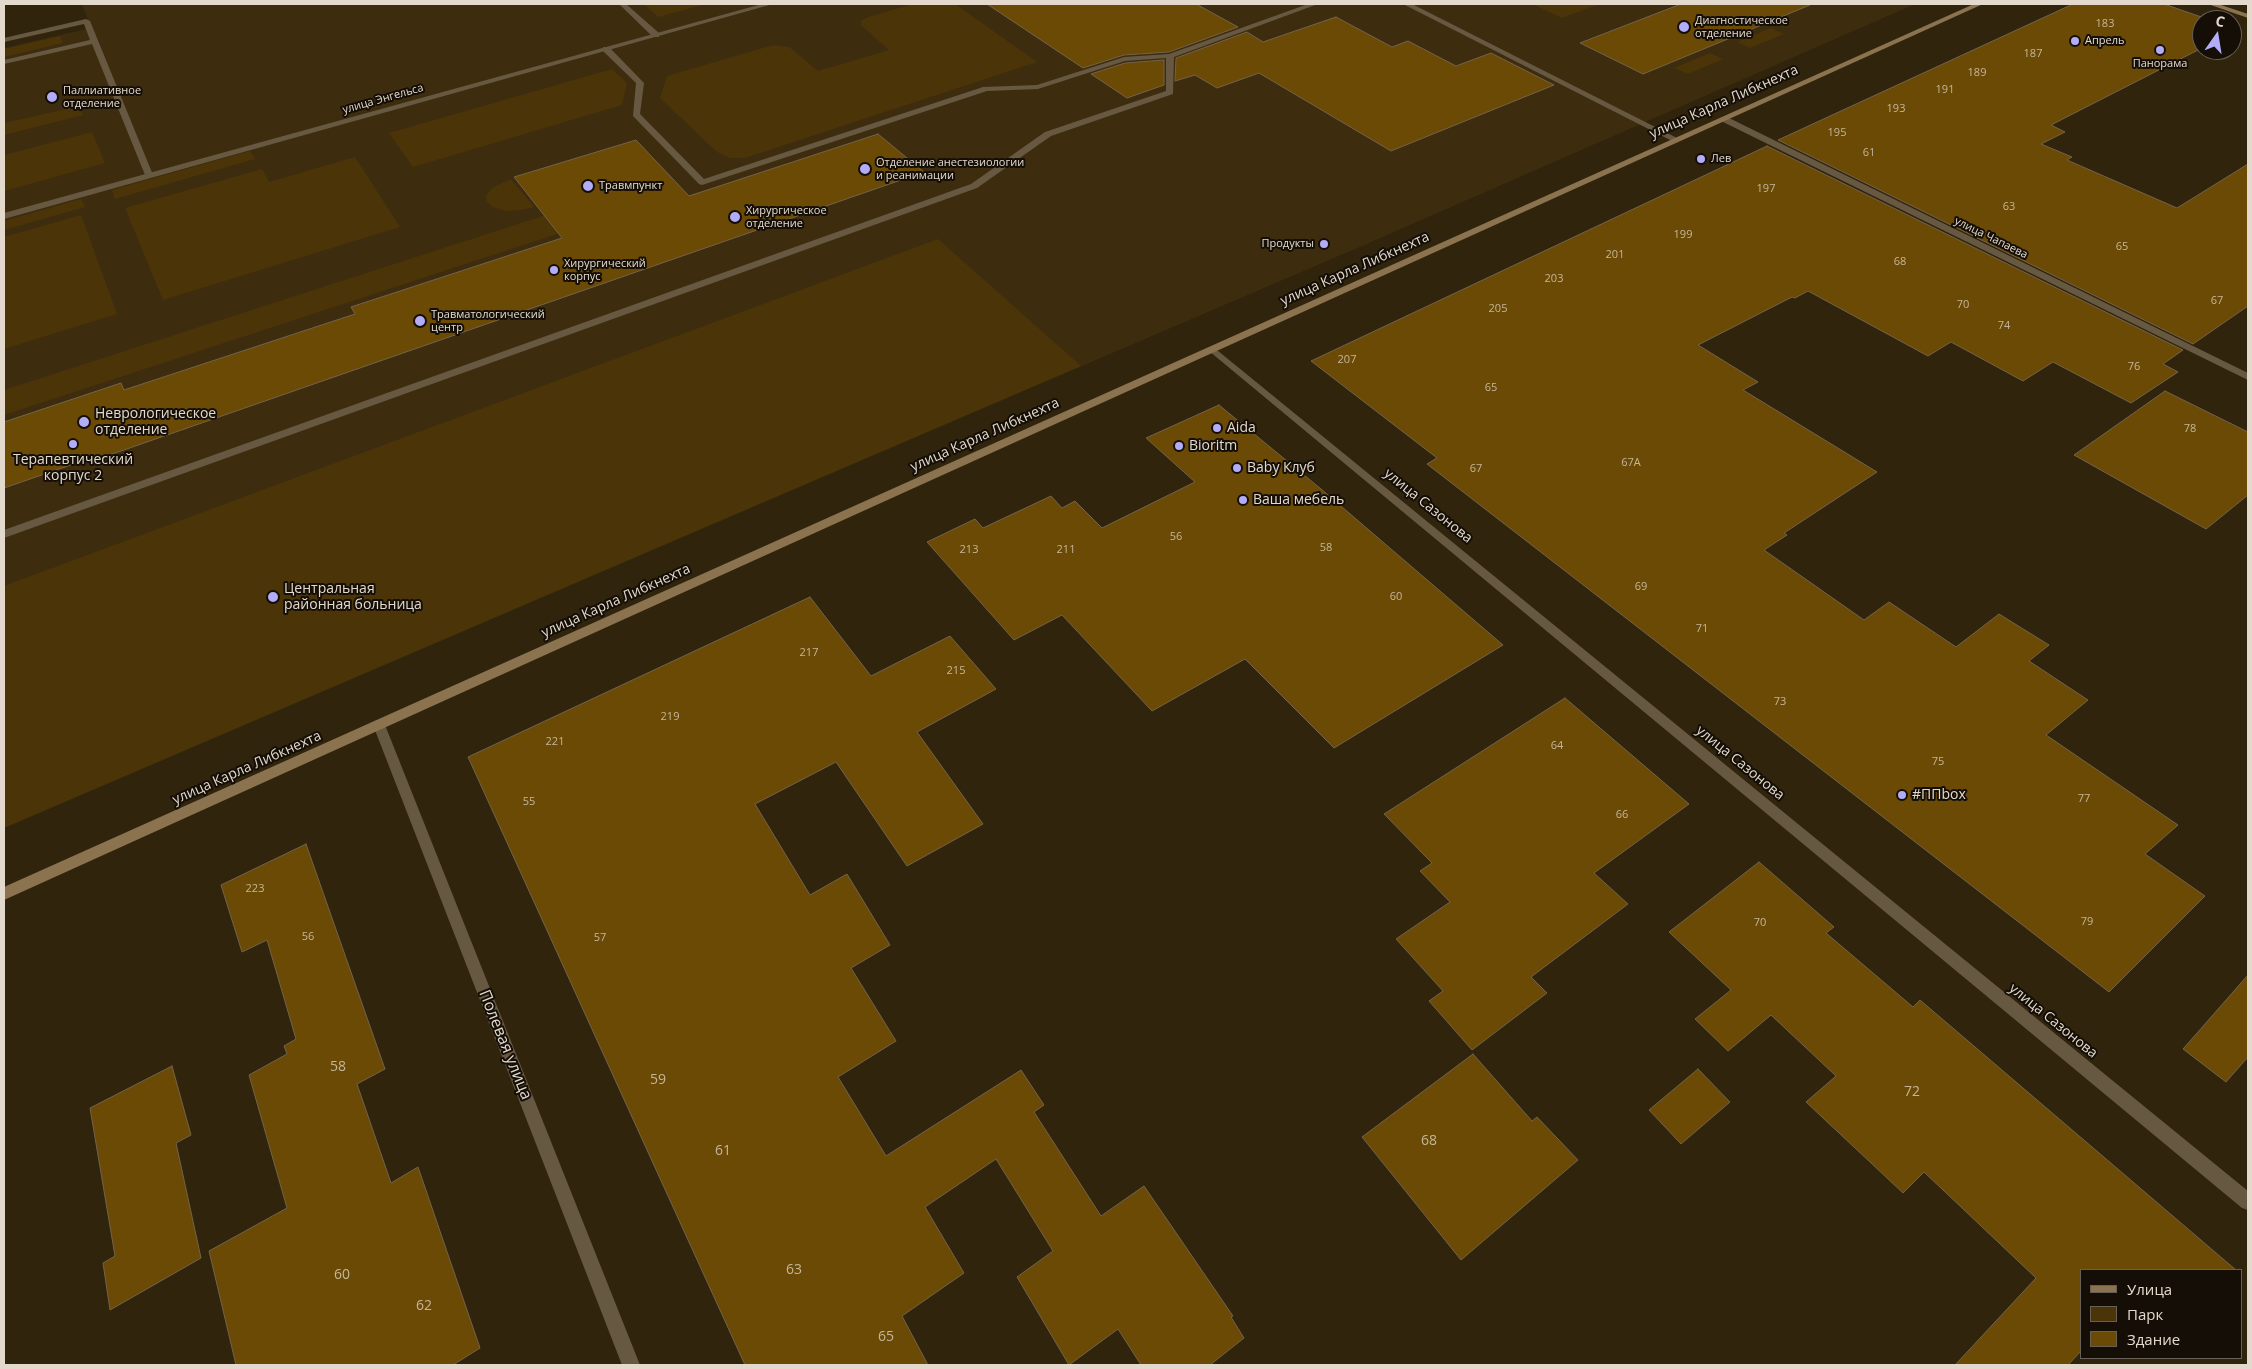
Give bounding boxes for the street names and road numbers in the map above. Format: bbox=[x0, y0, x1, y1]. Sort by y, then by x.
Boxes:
street label: улица Карла Либкнехта bbox=[1647, 62, 1801, 142]
street label: улица Энгельса bbox=[341, 81, 425, 117]
street label: улица Чапаева bbox=[1952, 215, 2030, 261]
street label: улица Карла Либкнехта bbox=[1278, 229, 1432, 309]
street label: улица Карла Либкнехта bbox=[908, 395, 1062, 475]
street label: улица Сазонова bbox=[1380, 465, 1476, 547]
street label: улица Карла Либкнехта bbox=[539, 561, 693, 641]
street label: улица Сазонова bbox=[1692, 722, 1788, 804]
street label: улица Карла Либкнехта bbox=[170, 728, 324, 808]
street label: улица Сазонова bbox=[2005, 980, 2101, 1062]
street label: Полевая улица bbox=[474, 987, 536, 1103]

